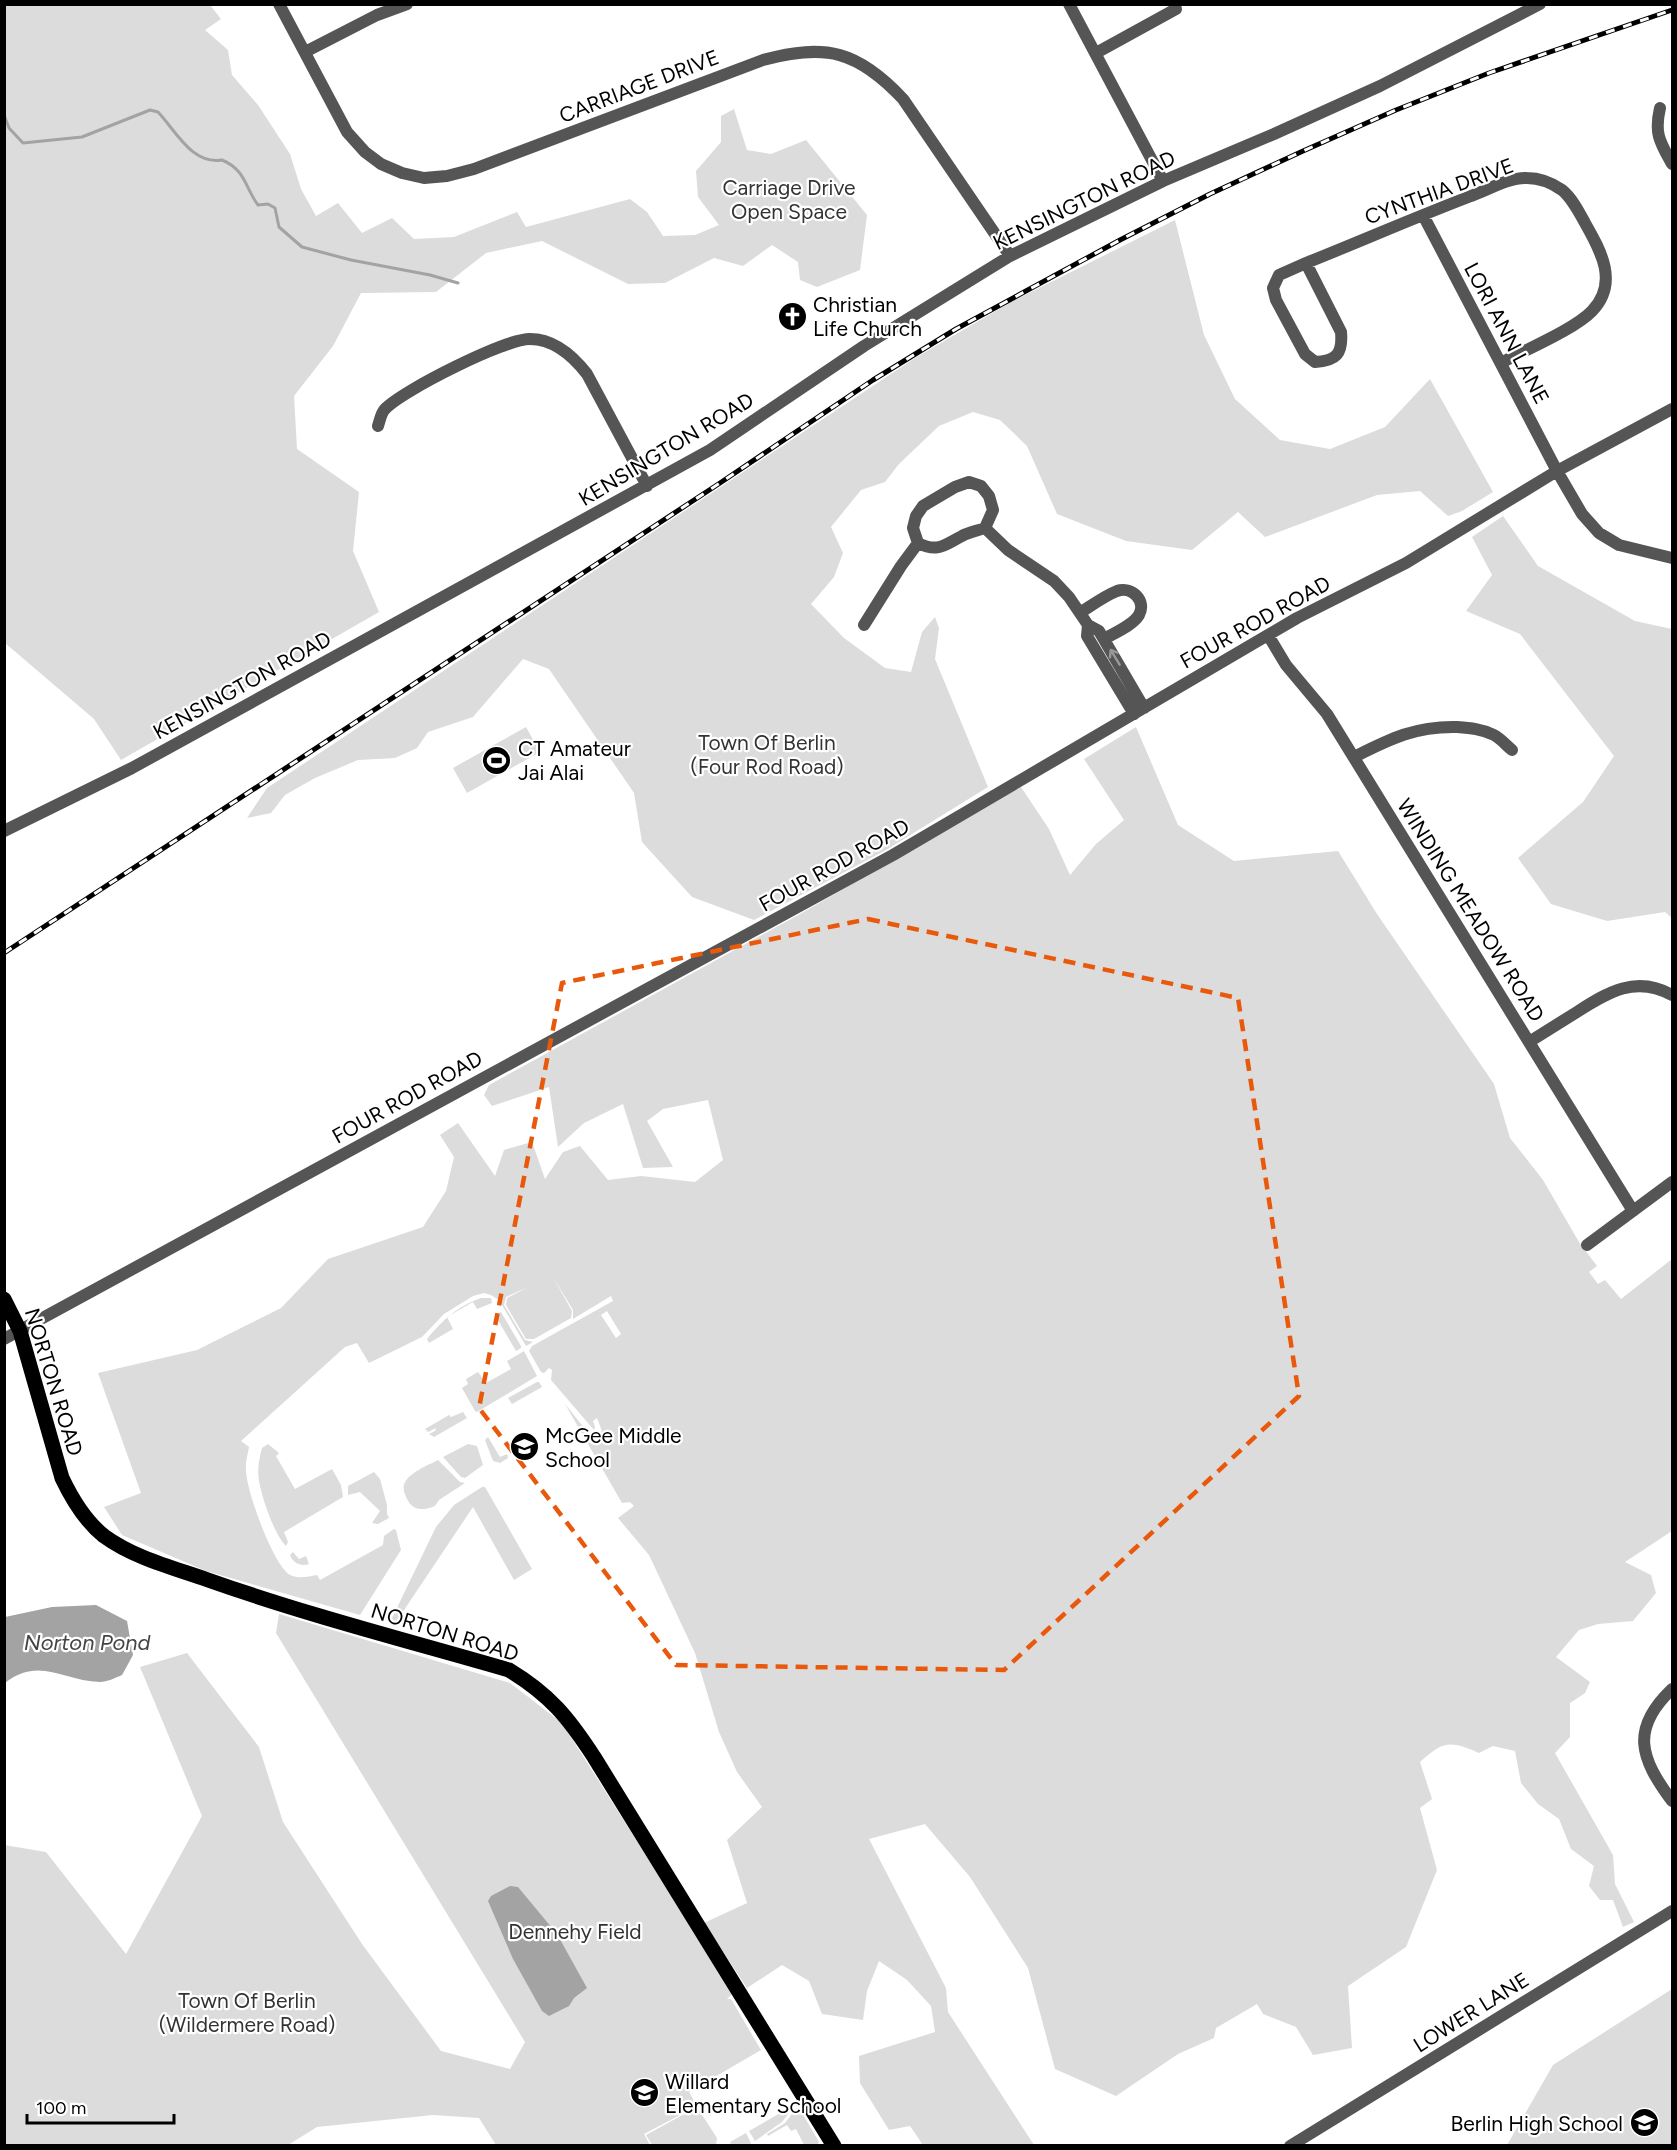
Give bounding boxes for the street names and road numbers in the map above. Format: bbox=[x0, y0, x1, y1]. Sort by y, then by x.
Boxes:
street label: CARRIAGE DRIVE bbox=[556, 44, 722, 128]
street label: KENSINGTON ROAD bbox=[989, 145, 1179, 255]
street label: CYNTHIA DRIVE bbox=[1361, 152, 1517, 230]
street label: LORI ANN LANE bbox=[1459, 258, 1555, 408]
street label: KENSINGTON ROAD bbox=[574, 387, 758, 511]
street label: FOUR ROD ROAD bbox=[1175, 570, 1335, 674]
street label: KENSINGTON ROAD bbox=[149, 626, 335, 744]
street label: WINDING MEADOW ROAD bbox=[1392, 794, 1550, 1026]
street label: FOUR ROD ROAD bbox=[754, 813, 914, 917]
street label: FOUR ROD ROAD bbox=[327, 1045, 487, 1149]
street label: NORTON ROAD bbox=[20, 1305, 88, 1459]
street label: NORTON ROAD bbox=[368, 1598, 522, 1666]
street label: LOWER LANE bbox=[1409, 1967, 1533, 2057]

